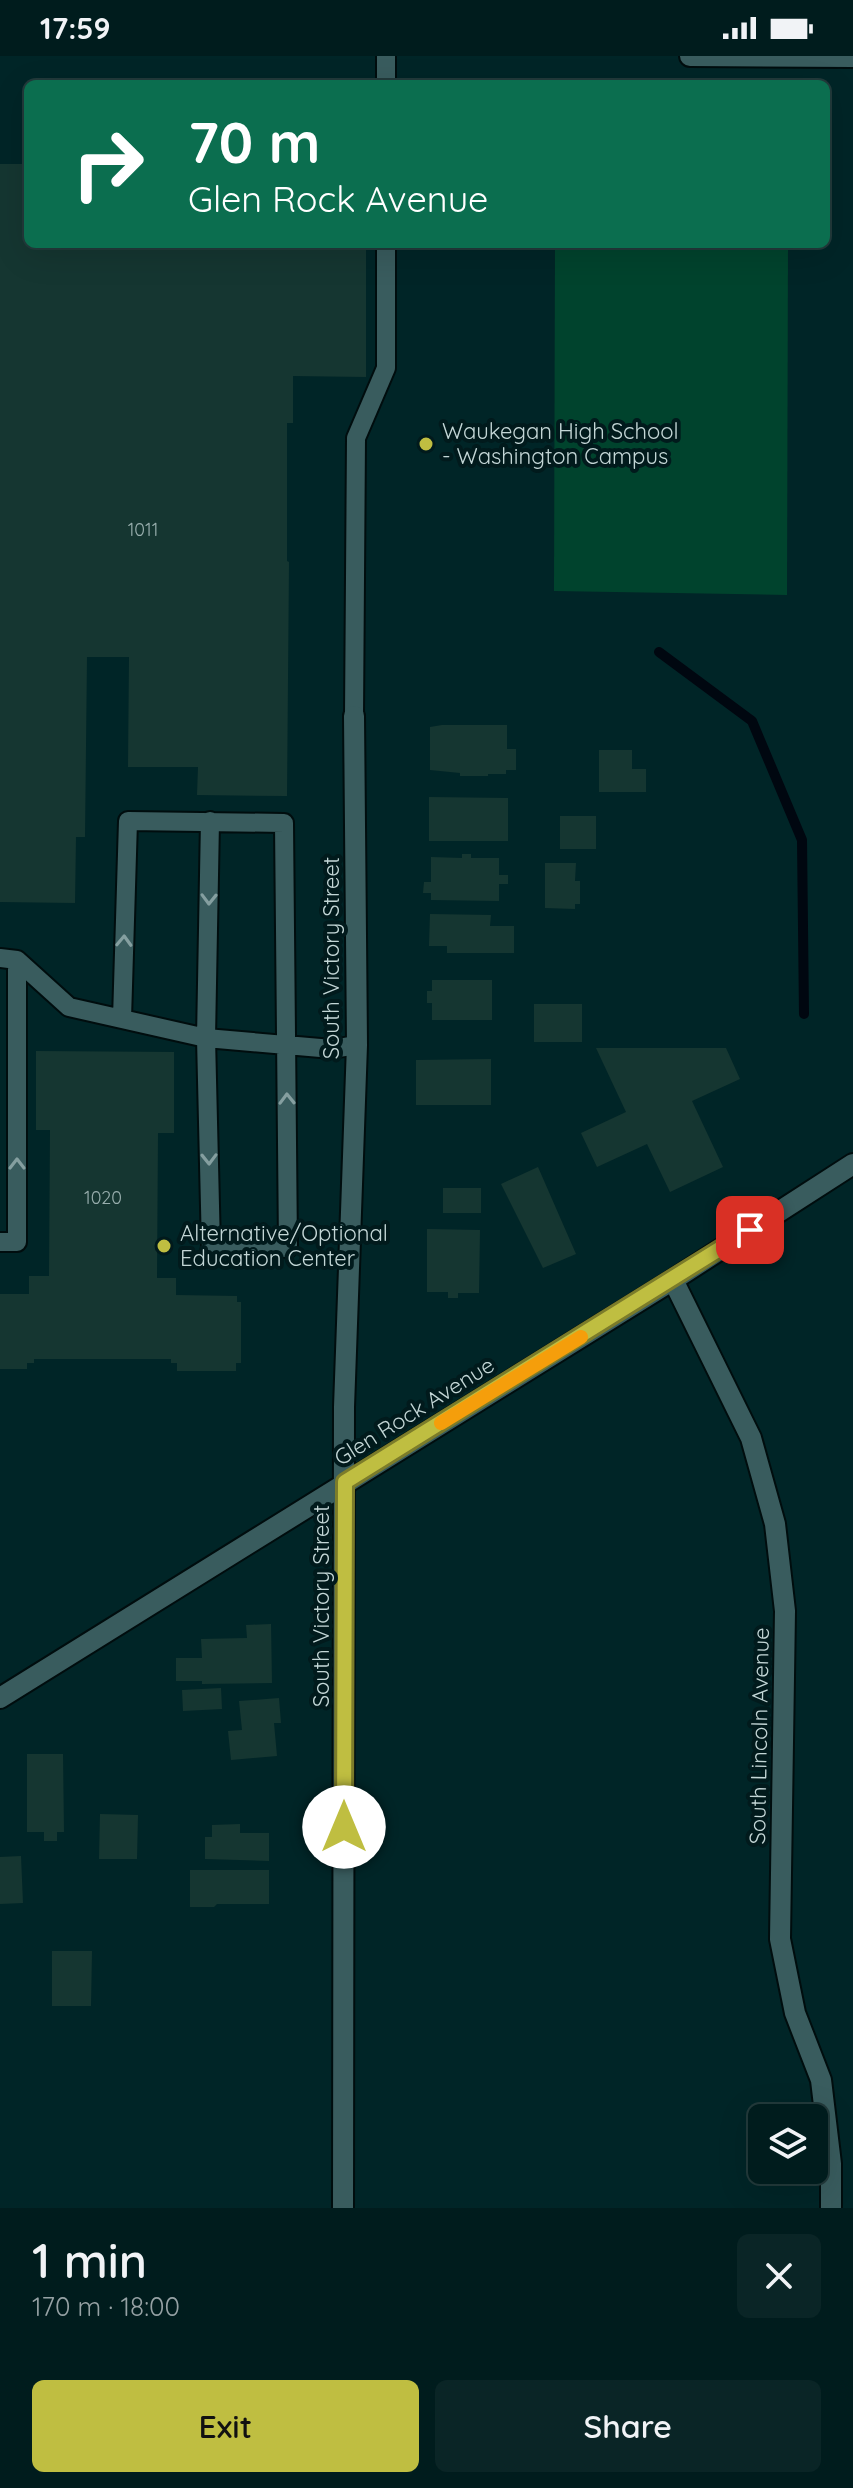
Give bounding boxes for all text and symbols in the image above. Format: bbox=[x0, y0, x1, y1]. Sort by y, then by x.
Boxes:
text: 17:59 bbox=[40, 9, 111, 47]
text: 70 m bbox=[188, 107, 320, 177]
icon: right bbox=[56, 112, 160, 216]
text: Glen Rock Avenue bbox=[188, 176, 488, 221]
place label: Waukegan High School - Washington Campus bbox=[442, 417, 679, 470]
marker: Waukegan High School - Washington Campus bbox=[417, 435, 435, 453]
house number: 1011 bbox=[128, 518, 158, 541]
street label: South Victory Street bbox=[317, 857, 345, 1059]
one-way arrow bbox=[200, 893, 218, 906]
one-way arrow bbox=[116, 934, 133, 947]
one-way arrow bbox=[278, 1092, 296, 1105]
one-way arrow bbox=[200, 1153, 217, 1166]
one-way arrow bbox=[8, 1157, 26, 1170]
house number: 1020 bbox=[84, 1186, 122, 1209]
pin bbox=[716, 1196, 784, 1264]
icon: arrive bbox=[728, 1208, 772, 1252]
place label: Alternative/Optional Education Center bbox=[180, 1219, 388, 1272]
marker: Alternative/Optional Education Center bbox=[155, 1237, 173, 1255]
street label: Glen Rock Avenue bbox=[329, 1350, 499, 1472]
street label: South Victory Street bbox=[307, 1505, 335, 1707]
street label: South Lincoln Avenue bbox=[743, 1627, 775, 1845]
position arrow bbox=[302, 1785, 386, 1869]
map controls bbox=[748, 2104, 828, 2184]
button: layers bbox=[748, 2104, 828, 2184]
text: 1 min bbox=[32, 2230, 147, 2290]
button: close bbox=[737, 2234, 821, 2318]
text: 170 m · 18:00 bbox=[32, 2290, 180, 2323]
button: Exit bbox=[32, 2380, 419, 2472]
button: Share bbox=[435, 2380, 821, 2472]

